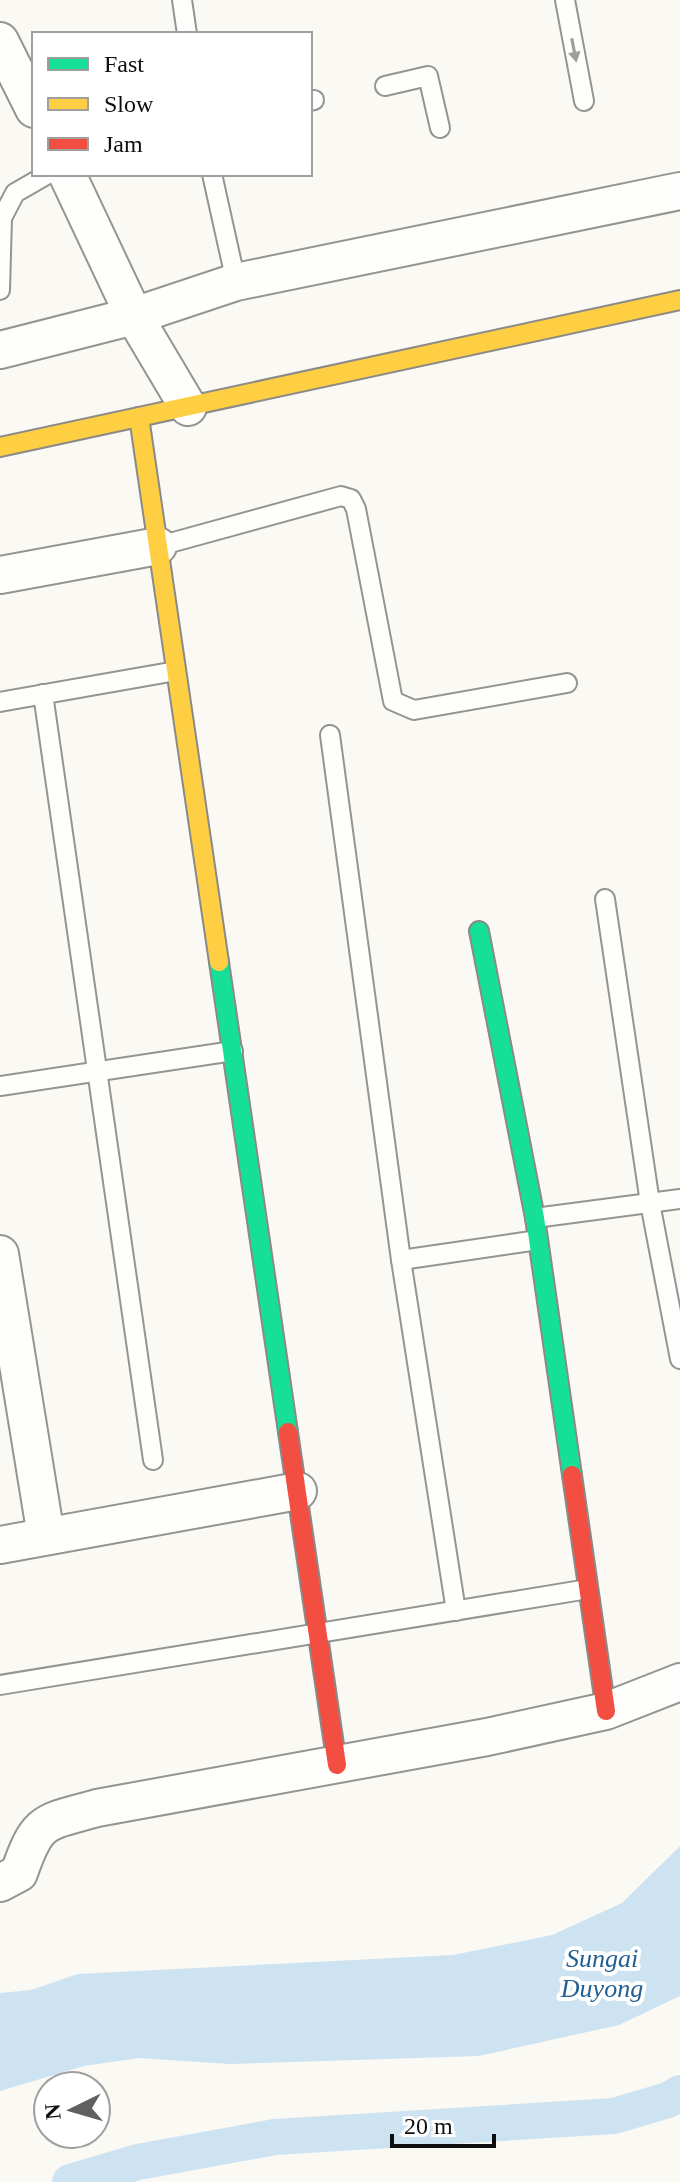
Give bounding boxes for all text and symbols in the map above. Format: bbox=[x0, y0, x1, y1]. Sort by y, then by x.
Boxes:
legend bbox=[32, 32, 312, 176]
one-way arrow bbox=[569, 38, 581, 63]
text: Fast bbox=[104, 51, 144, 77]
text: Slow bbox=[104, 91, 154, 117]
text: Jam bbox=[104, 131, 143, 157]
water label: Sungai Duyong bbox=[560, 1944, 643, 2003]
north arrow bbox=[32, 2070, 112, 2150]
scale bar bbox=[392, 2098, 494, 2148]
text: N bbox=[39, 2103, 66, 2121]
text: 20 m bbox=[404, 2113, 453, 2139]

